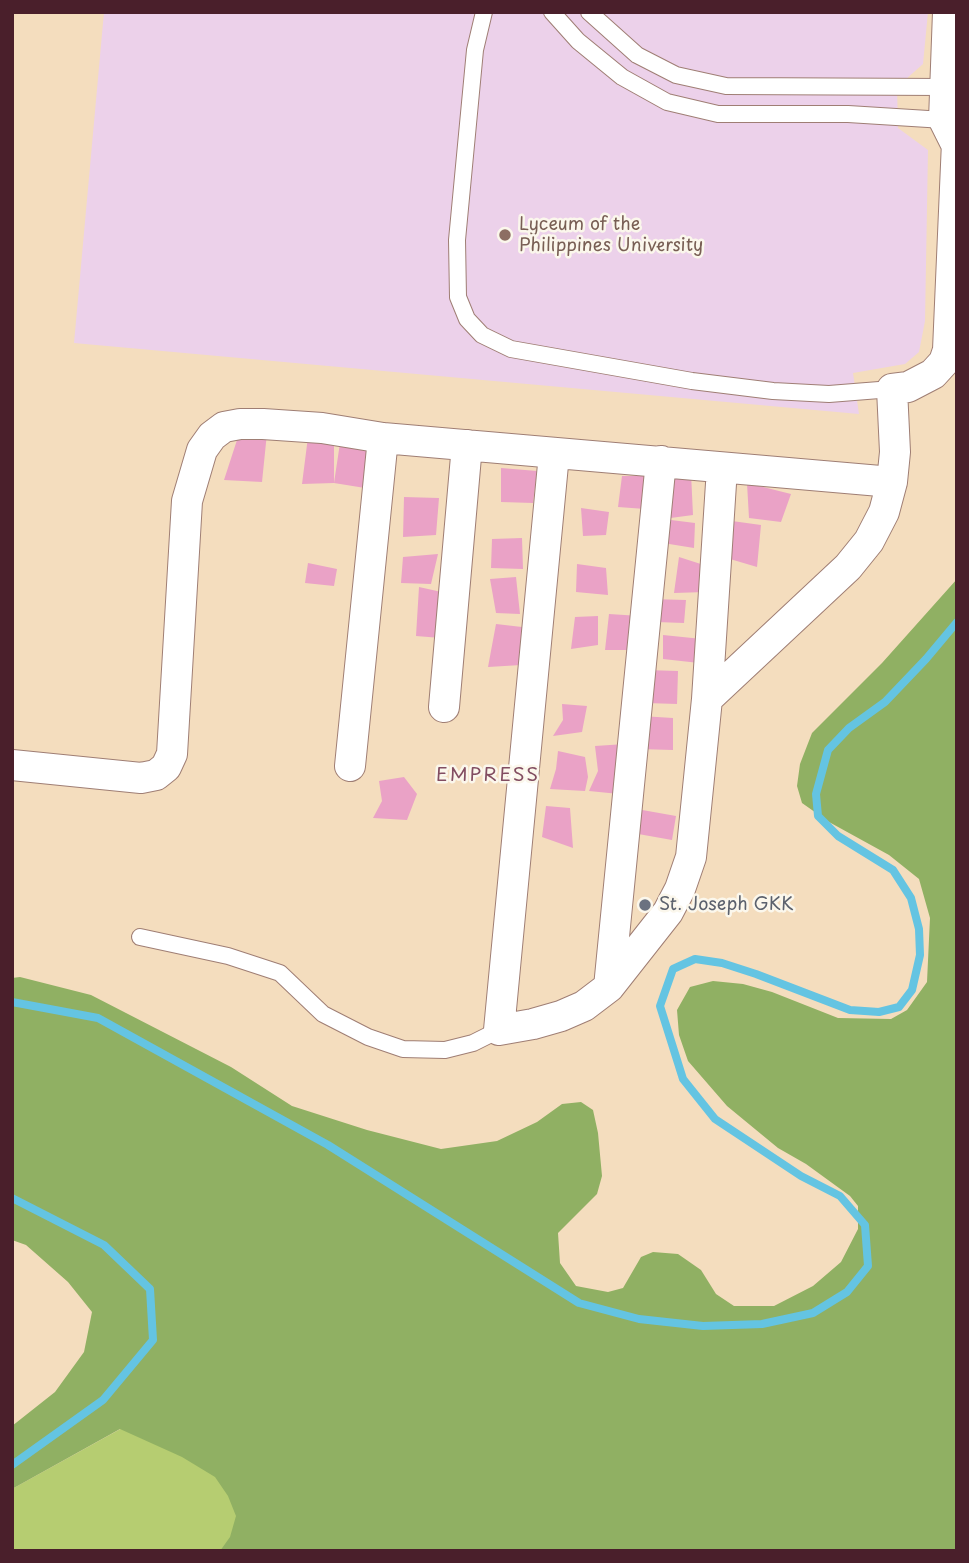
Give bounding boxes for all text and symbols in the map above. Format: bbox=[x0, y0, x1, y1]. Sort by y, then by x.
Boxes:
place label: Lyceum of the Philippines University bbox=[519, 214, 703, 256]
marker: Lyceum of the Philippines University bbox=[497, 227, 513, 243]
district label: EMPRESS bbox=[437, 765, 539, 787]
place label: St. Joseph GKK bbox=[659, 894, 794, 916]
marker: St. Joseph GKK bbox=[637, 897, 653, 913]

